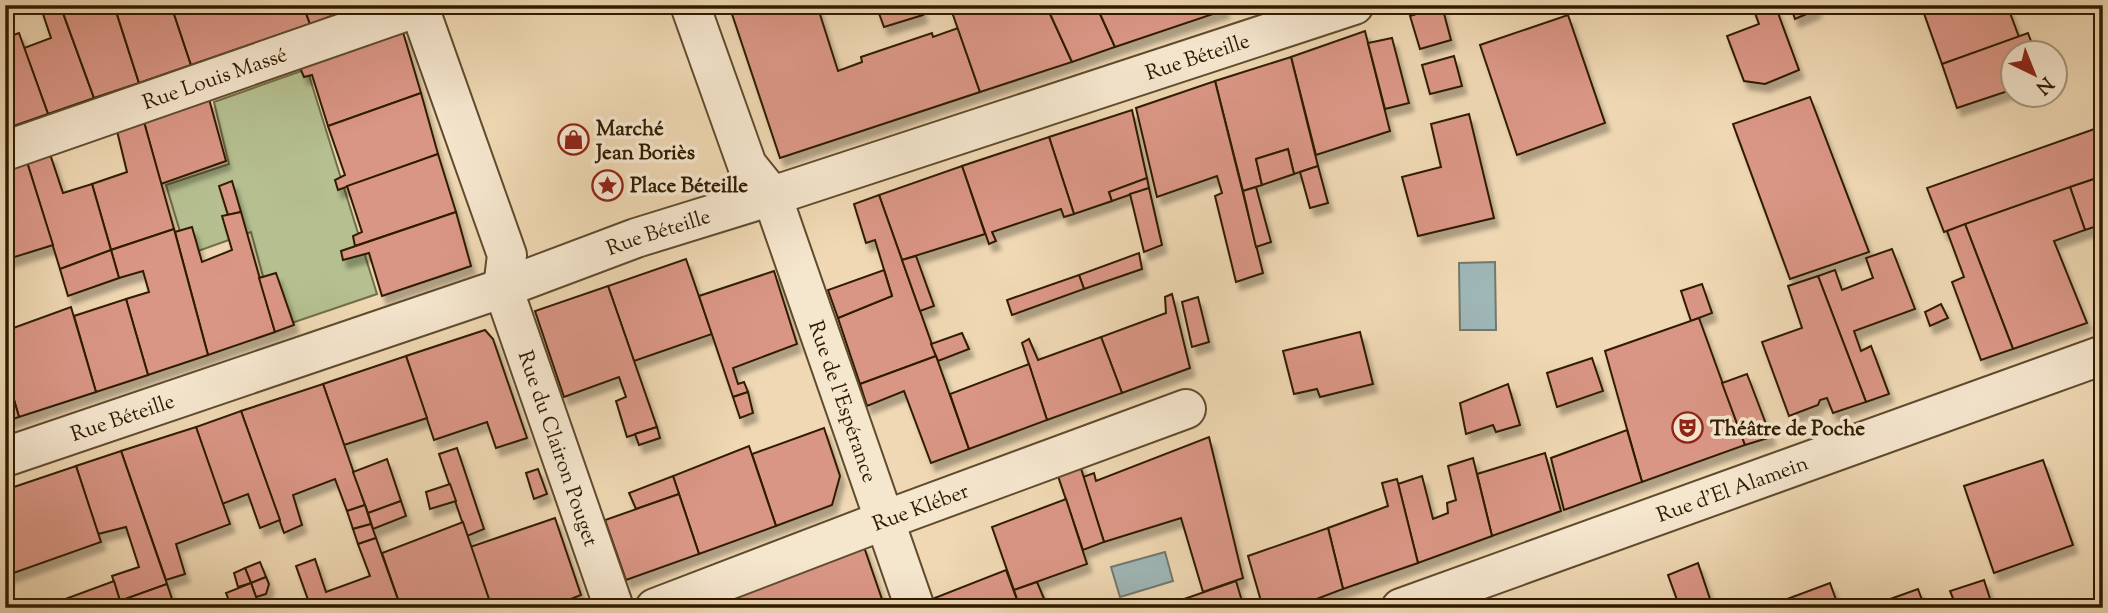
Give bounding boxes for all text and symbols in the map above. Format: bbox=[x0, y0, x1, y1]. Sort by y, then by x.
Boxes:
street label: Rue Béteille bbox=[1142, 27, 1254, 89]
north arrow bbox=[2000, 38, 2070, 108]
street label: Rue Louis Massé bbox=[139, 41, 292, 119]
text: N bbox=[2029, 70, 2059, 100]
place label: Marché Jean Boriès bbox=[594, 115, 695, 169]
shop icon: Marché Jean Boriès bbox=[556, 123, 590, 157]
place icon: Place Béteille bbox=[590, 168, 624, 202]
place label: Place Béteille bbox=[630, 172, 748, 202]
street label: Rue Béteille bbox=[602, 203, 715, 265]
street label: Rue de l'Espérance bbox=[799, 317, 883, 487]
street label: Rue du Clairon Pouget bbox=[509, 347, 605, 551]
street label: Rue Béteille bbox=[67, 387, 179, 451]
theatre icon: Théâtre de Poche bbox=[1670, 411, 1704, 445]
place label: Théâtre de Poche bbox=[1710, 415, 1865, 445]
street label: Rue d'El Alamein bbox=[1653, 449, 1813, 532]
street label: Rue Kléber bbox=[869, 477, 974, 540]

